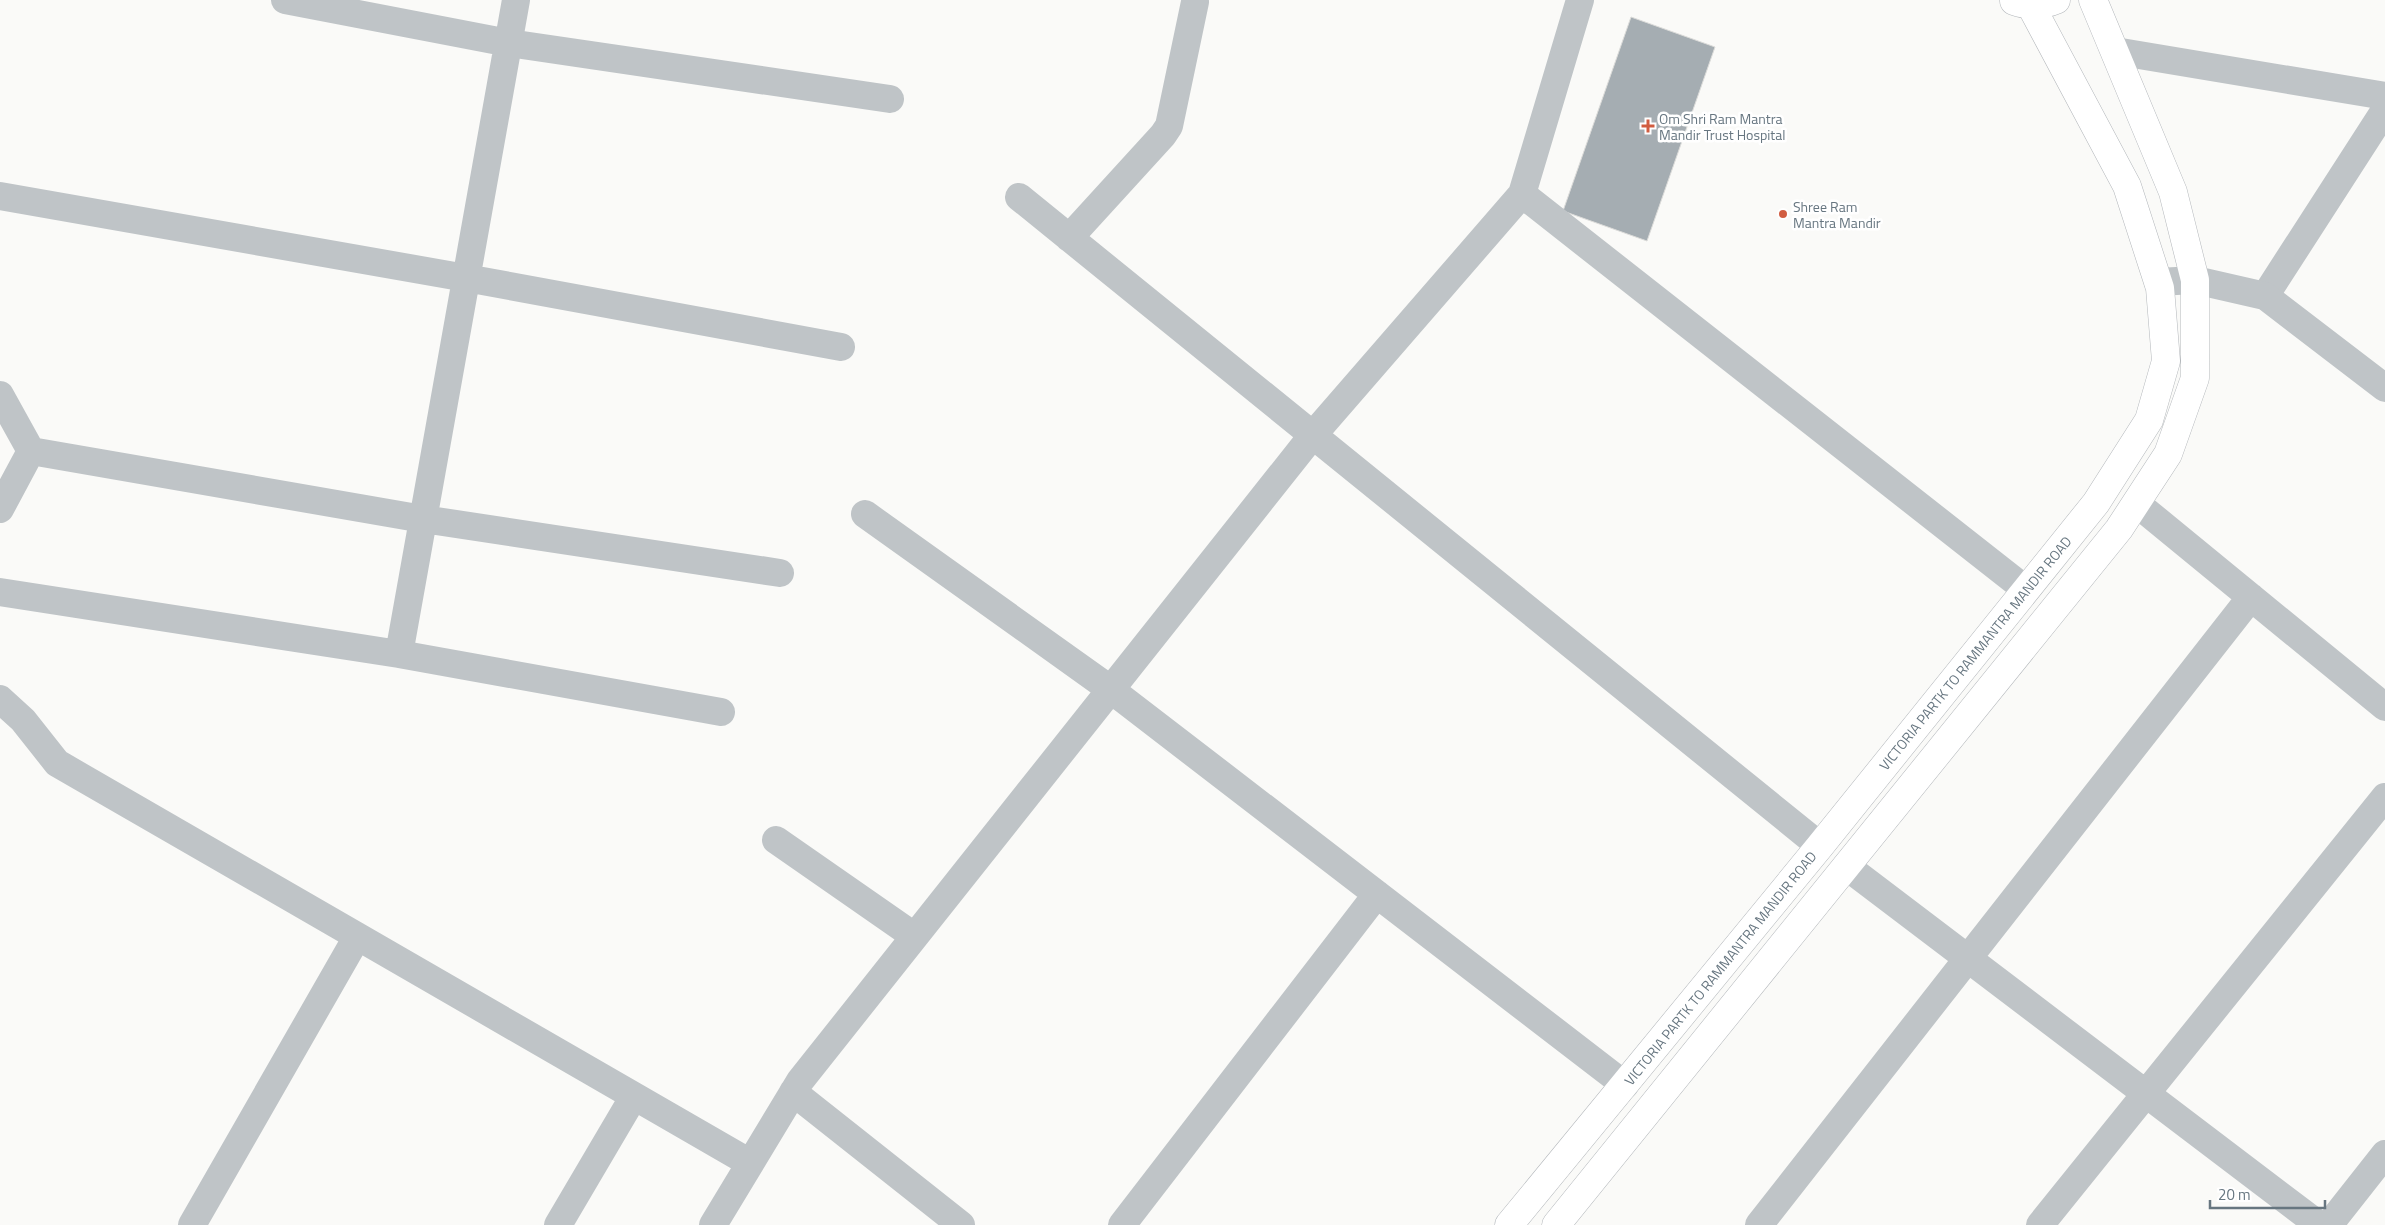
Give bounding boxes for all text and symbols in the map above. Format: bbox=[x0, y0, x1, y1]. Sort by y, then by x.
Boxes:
place label: Om Shri Ram Mantra Mandir Trust Hospital bbox=[1659, 108, 1786, 145]
marker: Om Shri Ram Mantra Mandir Trust Hospital bbox=[1641, 119, 1655, 133]
place label: Shree Ram Mantra Mandir bbox=[1793, 196, 1881, 233]
marker: Shree Ram Mantra Mandir bbox=[1777, 208, 1789, 220]
street label: VICTORIA PARTK TO RAMMANTRA MANDIR ROAD bbox=[1874, 531, 2076, 775]
street label: VICTORIA PARTK TO RAMMANTRA MANDIR ROAD bbox=[1619, 846, 1821, 1090]
scale bar bbox=[2210, 1178, 2325, 1210]
text: 20 m bbox=[2218, 1183, 2251, 1206]

